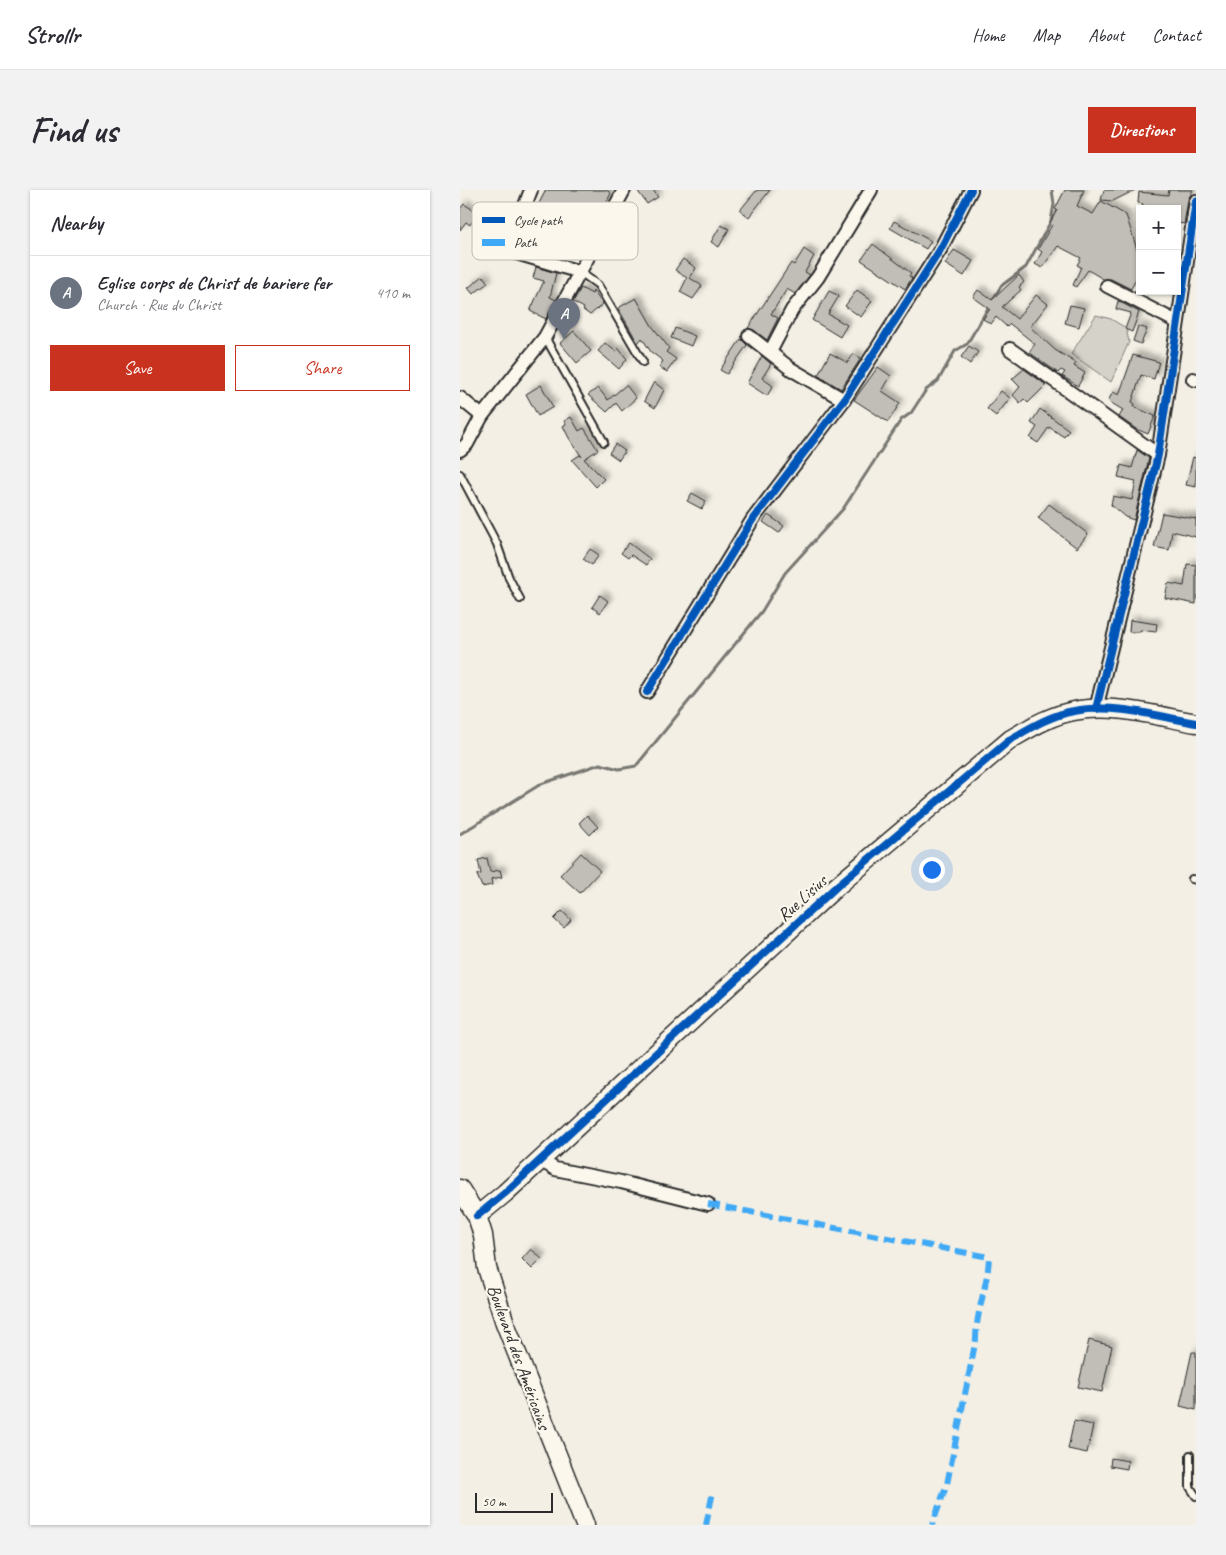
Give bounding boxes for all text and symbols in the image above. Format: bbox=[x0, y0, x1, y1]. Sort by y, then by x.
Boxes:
text: Strollr bbox=[25, 20, 80, 50]
text: Home bbox=[972, 24, 1005, 46]
text: Map bbox=[1033, 24, 1060, 46]
text: About bbox=[1088, 24, 1124, 46]
text: Contact bbox=[1152, 24, 1201, 46]
button: Directions bbox=[1088, 107, 1196, 153]
text: Find us bbox=[30, 108, 117, 153]
legend bbox=[472, 202, 638, 260]
map controls bbox=[1136, 205, 1181, 295]
button: + bbox=[1136, 205, 1181, 250]
text: Nearby bbox=[50, 210, 103, 236]
text: Cycle path bbox=[514, 212, 563, 229]
text: Path bbox=[514, 234, 538, 251]
button: − bbox=[1136, 250, 1181, 295]
text: Eglise corps de Christ de bariere fer bbox=[97, 271, 331, 295]
text: A bbox=[62, 283, 70, 303]
text: 410 m bbox=[376, 283, 410, 303]
text: Church · Rue du Christ bbox=[97, 295, 221, 315]
pin: A bbox=[548, 298, 580, 339]
button: Save bbox=[50, 345, 225, 391]
button: Share bbox=[235, 345, 410, 391]
your location bbox=[919, 857, 945, 883]
street label: Rue Lisius bbox=[773, 869, 833, 926]
street label: Boulevard des Américains bbox=[483, 1282, 556, 1434]
scale bar bbox=[475, 1490, 552, 1513]
text: 50 m bbox=[482, 1493, 506, 1510]

